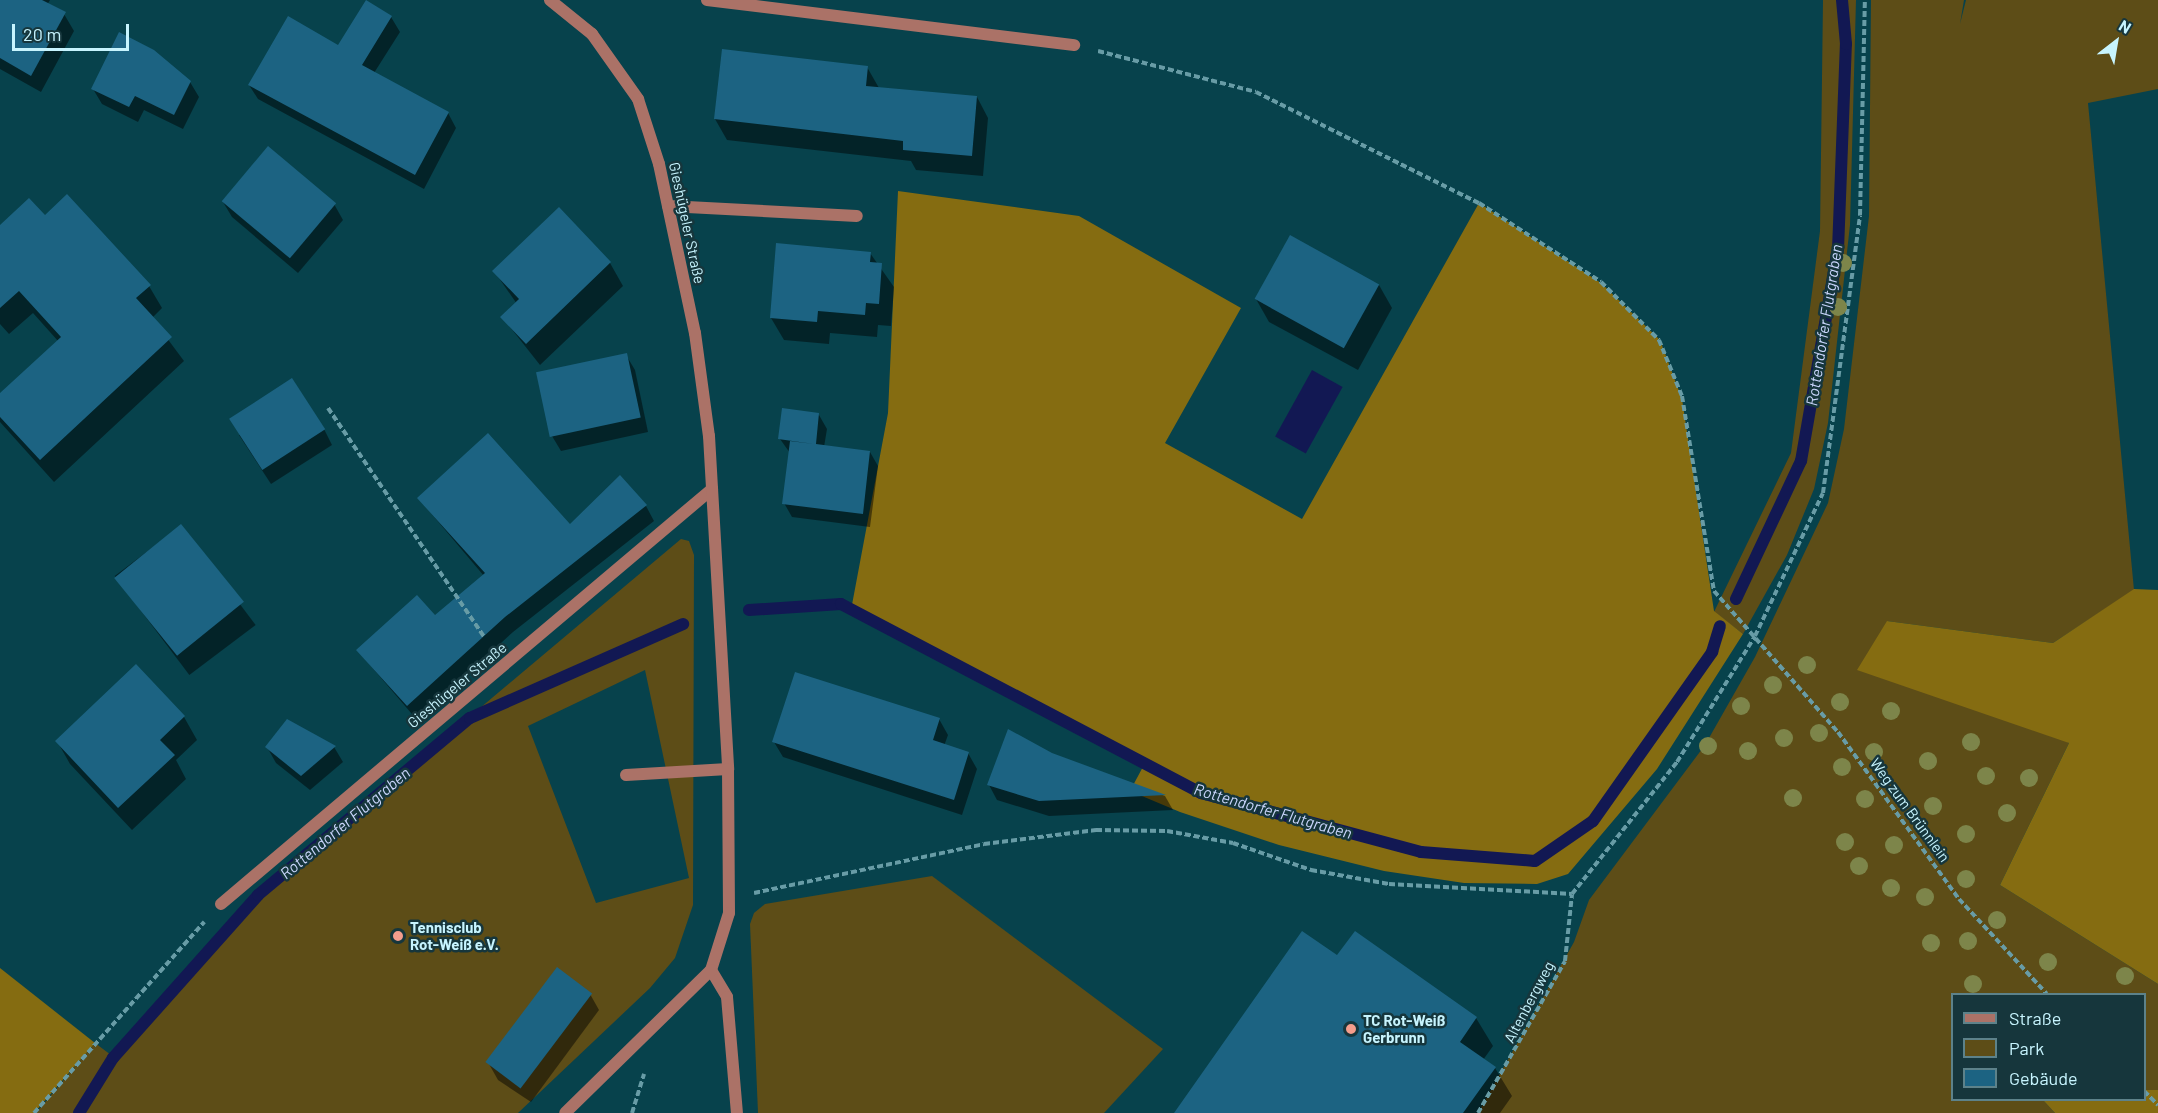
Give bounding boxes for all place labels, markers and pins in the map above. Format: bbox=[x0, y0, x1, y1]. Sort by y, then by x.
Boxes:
place label: Tennisclub Rot-Weiß e.V. bbox=[410, 918, 499, 953]
marker: Tennisclub Rot-Weiß e.V. bbox=[391, 929, 405, 943]
place label: TC Rot-Weiß Gerbrunn bbox=[1363, 1011, 1445, 1046]
marker: TC Rot-Weiß Gerbrunn bbox=[1344, 1022, 1358, 1036]

